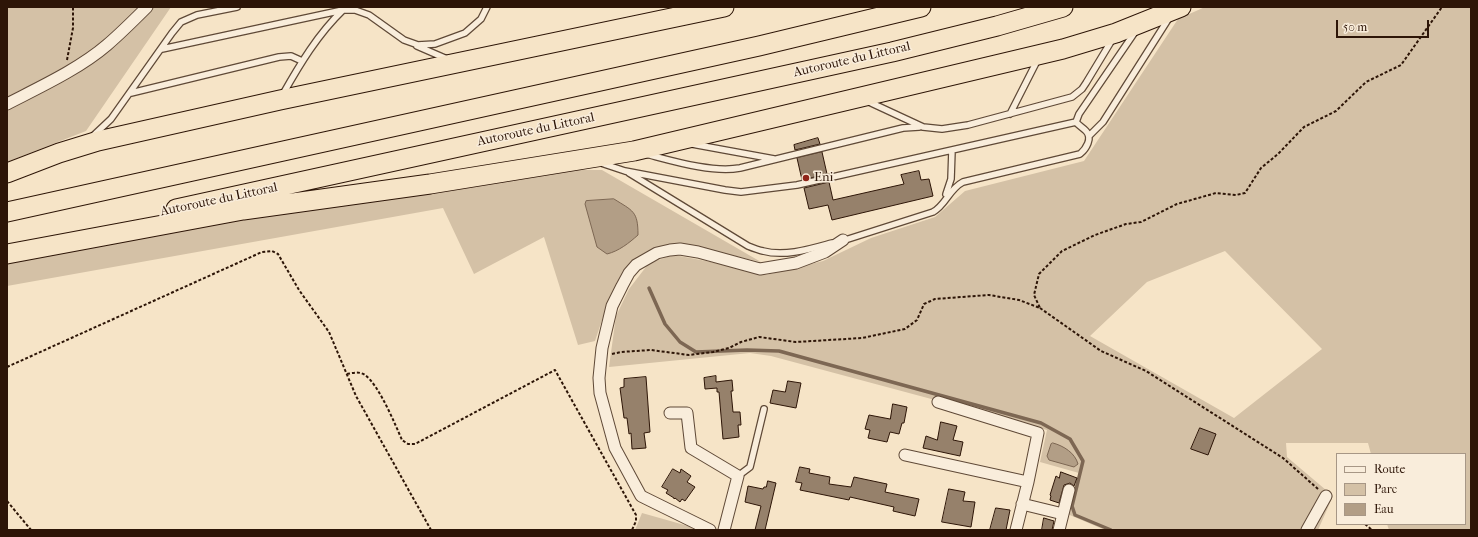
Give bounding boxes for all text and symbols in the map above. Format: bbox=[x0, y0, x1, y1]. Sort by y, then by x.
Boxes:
scale bar bbox=[1338, 12, 1431, 38]
text: 50 m bbox=[1343, 20, 1367, 34]
street label: Autoroute du Littoral bbox=[792, 39, 912, 81]
street label: Autoroute du Littoral bbox=[476, 110, 596, 150]
place label: Eni bbox=[814, 170, 833, 186]
marker: Eni bbox=[801, 173, 811, 183]
street label: Autoroute du Littoral bbox=[159, 180, 279, 220]
legend bbox=[1336, 453, 1466, 525]
text: Route bbox=[1374, 462, 1406, 476]
text: Parc bbox=[1374, 482, 1397, 496]
text: Eau bbox=[1374, 502, 1394, 516]

